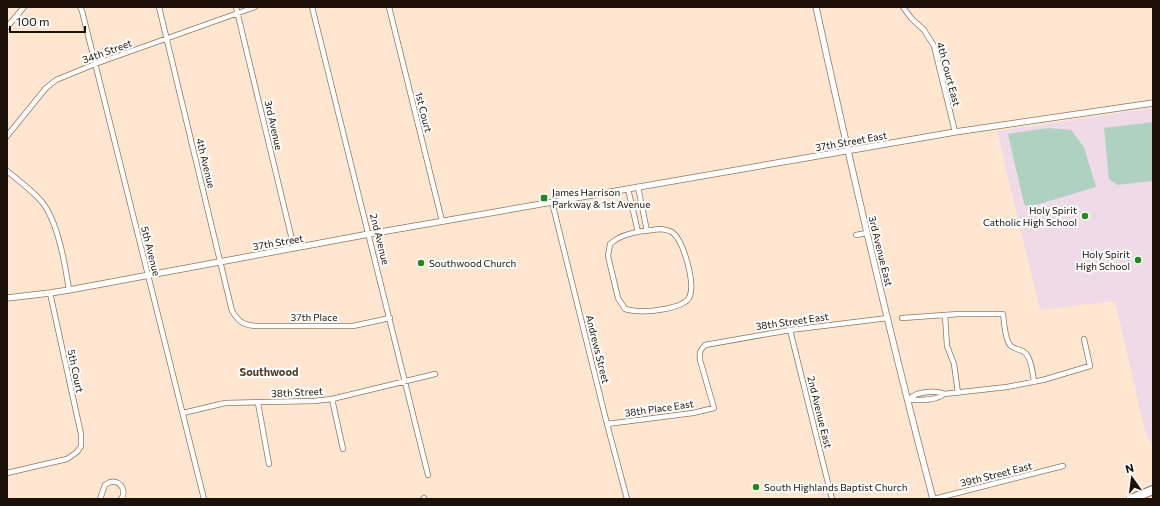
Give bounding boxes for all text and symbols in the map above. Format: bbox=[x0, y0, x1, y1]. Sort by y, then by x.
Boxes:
scale bar bbox=[10, 8, 85, 34]
text: 100 m bbox=[16, 14, 50, 28]
street label: 34th Street bbox=[81, 37, 133, 65]
street label: 4th Court East bbox=[935, 41, 963, 107]
street label: 1st Court bbox=[413, 90, 435, 134]
street label: 3rd Avenue bbox=[262, 99, 286, 151]
street label: 37th Street East bbox=[814, 129, 888, 153]
street label: 4th Avenue bbox=[194, 137, 218, 189]
place label: James Harrison Parkway & 1st Avenue bbox=[552, 186, 650, 210]
marker: James Harrison Parkway & 1st Avenue bbox=[539, 193, 549, 203]
place label: Holy Spirit Catholic High School bbox=[983, 204, 1077, 228]
marker: Holy Spirit Catholic High School bbox=[1080, 211, 1090, 221]
street label: 2nd Avenue bbox=[368, 212, 392, 266]
street label: 3rd Avenue East bbox=[866, 214, 896, 288]
street label: 5th Avenue bbox=[139, 225, 163, 277]
street label: 37th Street bbox=[252, 232, 304, 252]
place label: Holy Spirit High School bbox=[1076, 248, 1130, 272]
marker: Holy Spirit High School bbox=[1133, 255, 1143, 265]
place label: Southwood Church bbox=[429, 257, 516, 269]
marker: Southwood Church bbox=[416, 258, 426, 268]
street label: 38th Street East bbox=[755, 310, 829, 332]
street label: 37th Place bbox=[291, 311, 337, 323]
street label: Andrews Street bbox=[584, 314, 612, 384]
street label: 5th Court bbox=[66, 348, 86, 394]
district label: Southwood bbox=[240, 365, 298, 378]
street label: 2nd Avenue East bbox=[805, 375, 835, 449]
street label: 38th Street bbox=[271, 385, 323, 399]
street label: 38th Place East bbox=[624, 397, 694, 419]
north arrow bbox=[1112, 458, 1152, 498]
street label: 39th Street East bbox=[959, 459, 1033, 489]
text: N bbox=[1124, 461, 1135, 475]
place label: South Highlands Baptist Church bbox=[764, 481, 908, 493]
marker: South Highlands Baptist Church bbox=[751, 482, 761, 492]

